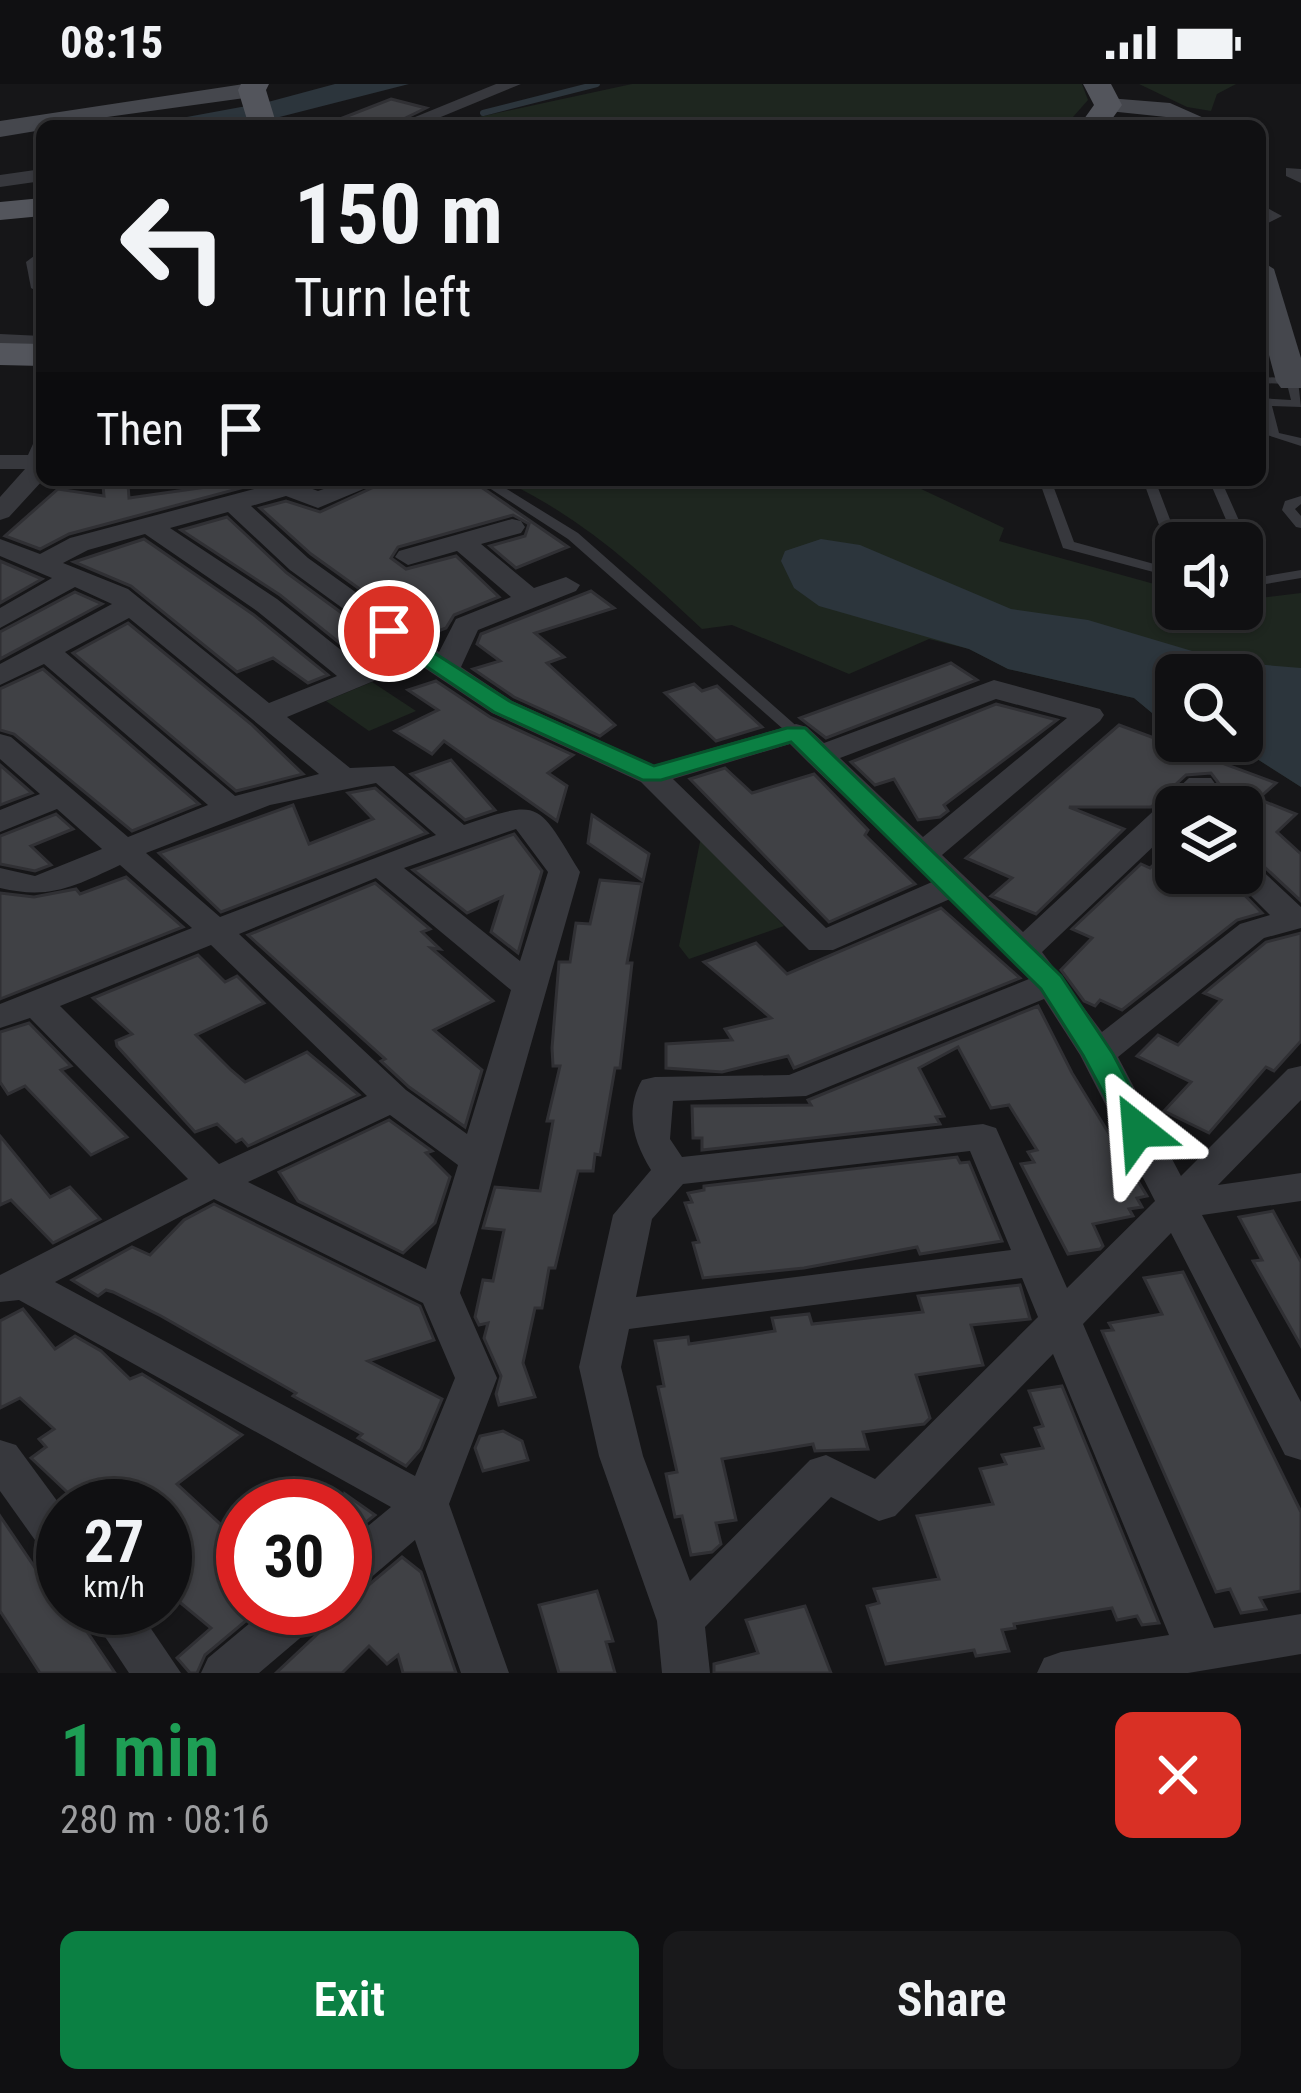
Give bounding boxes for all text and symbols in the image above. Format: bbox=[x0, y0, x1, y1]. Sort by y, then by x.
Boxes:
text: 08:15 bbox=[60, 16, 163, 69]
text: 150 m bbox=[294, 165, 503, 264]
icon: left bbox=[96, 168, 252, 324]
text: Turn left bbox=[294, 266, 471, 329]
icon: arrive bbox=[208, 396, 274, 462]
text: Then bbox=[96, 403, 184, 456]
map controls bbox=[1155, 522, 1263, 894]
button: sound bbox=[1155, 522, 1263, 630]
pin bbox=[338, 580, 440, 682]
icon: arrive bbox=[356, 598, 422, 664]
button: search bbox=[1155, 654, 1263, 762]
button: layers bbox=[1155, 786, 1263, 894]
position arrow bbox=[1075, 1067, 1201, 1193]
speed limit sign: 30 bbox=[216, 1479, 372, 1635]
text: 27 bbox=[84, 1506, 144, 1577]
text: km/h bbox=[83, 1569, 145, 1604]
text: 1 min bbox=[60, 1709, 219, 1794]
button: close bbox=[1115, 1712, 1241, 1838]
text: 280 m · 08:16 bbox=[60, 1797, 270, 1843]
button: Exit bbox=[60, 1931, 639, 2069]
button: Share bbox=[663, 1931, 1241, 2069]

